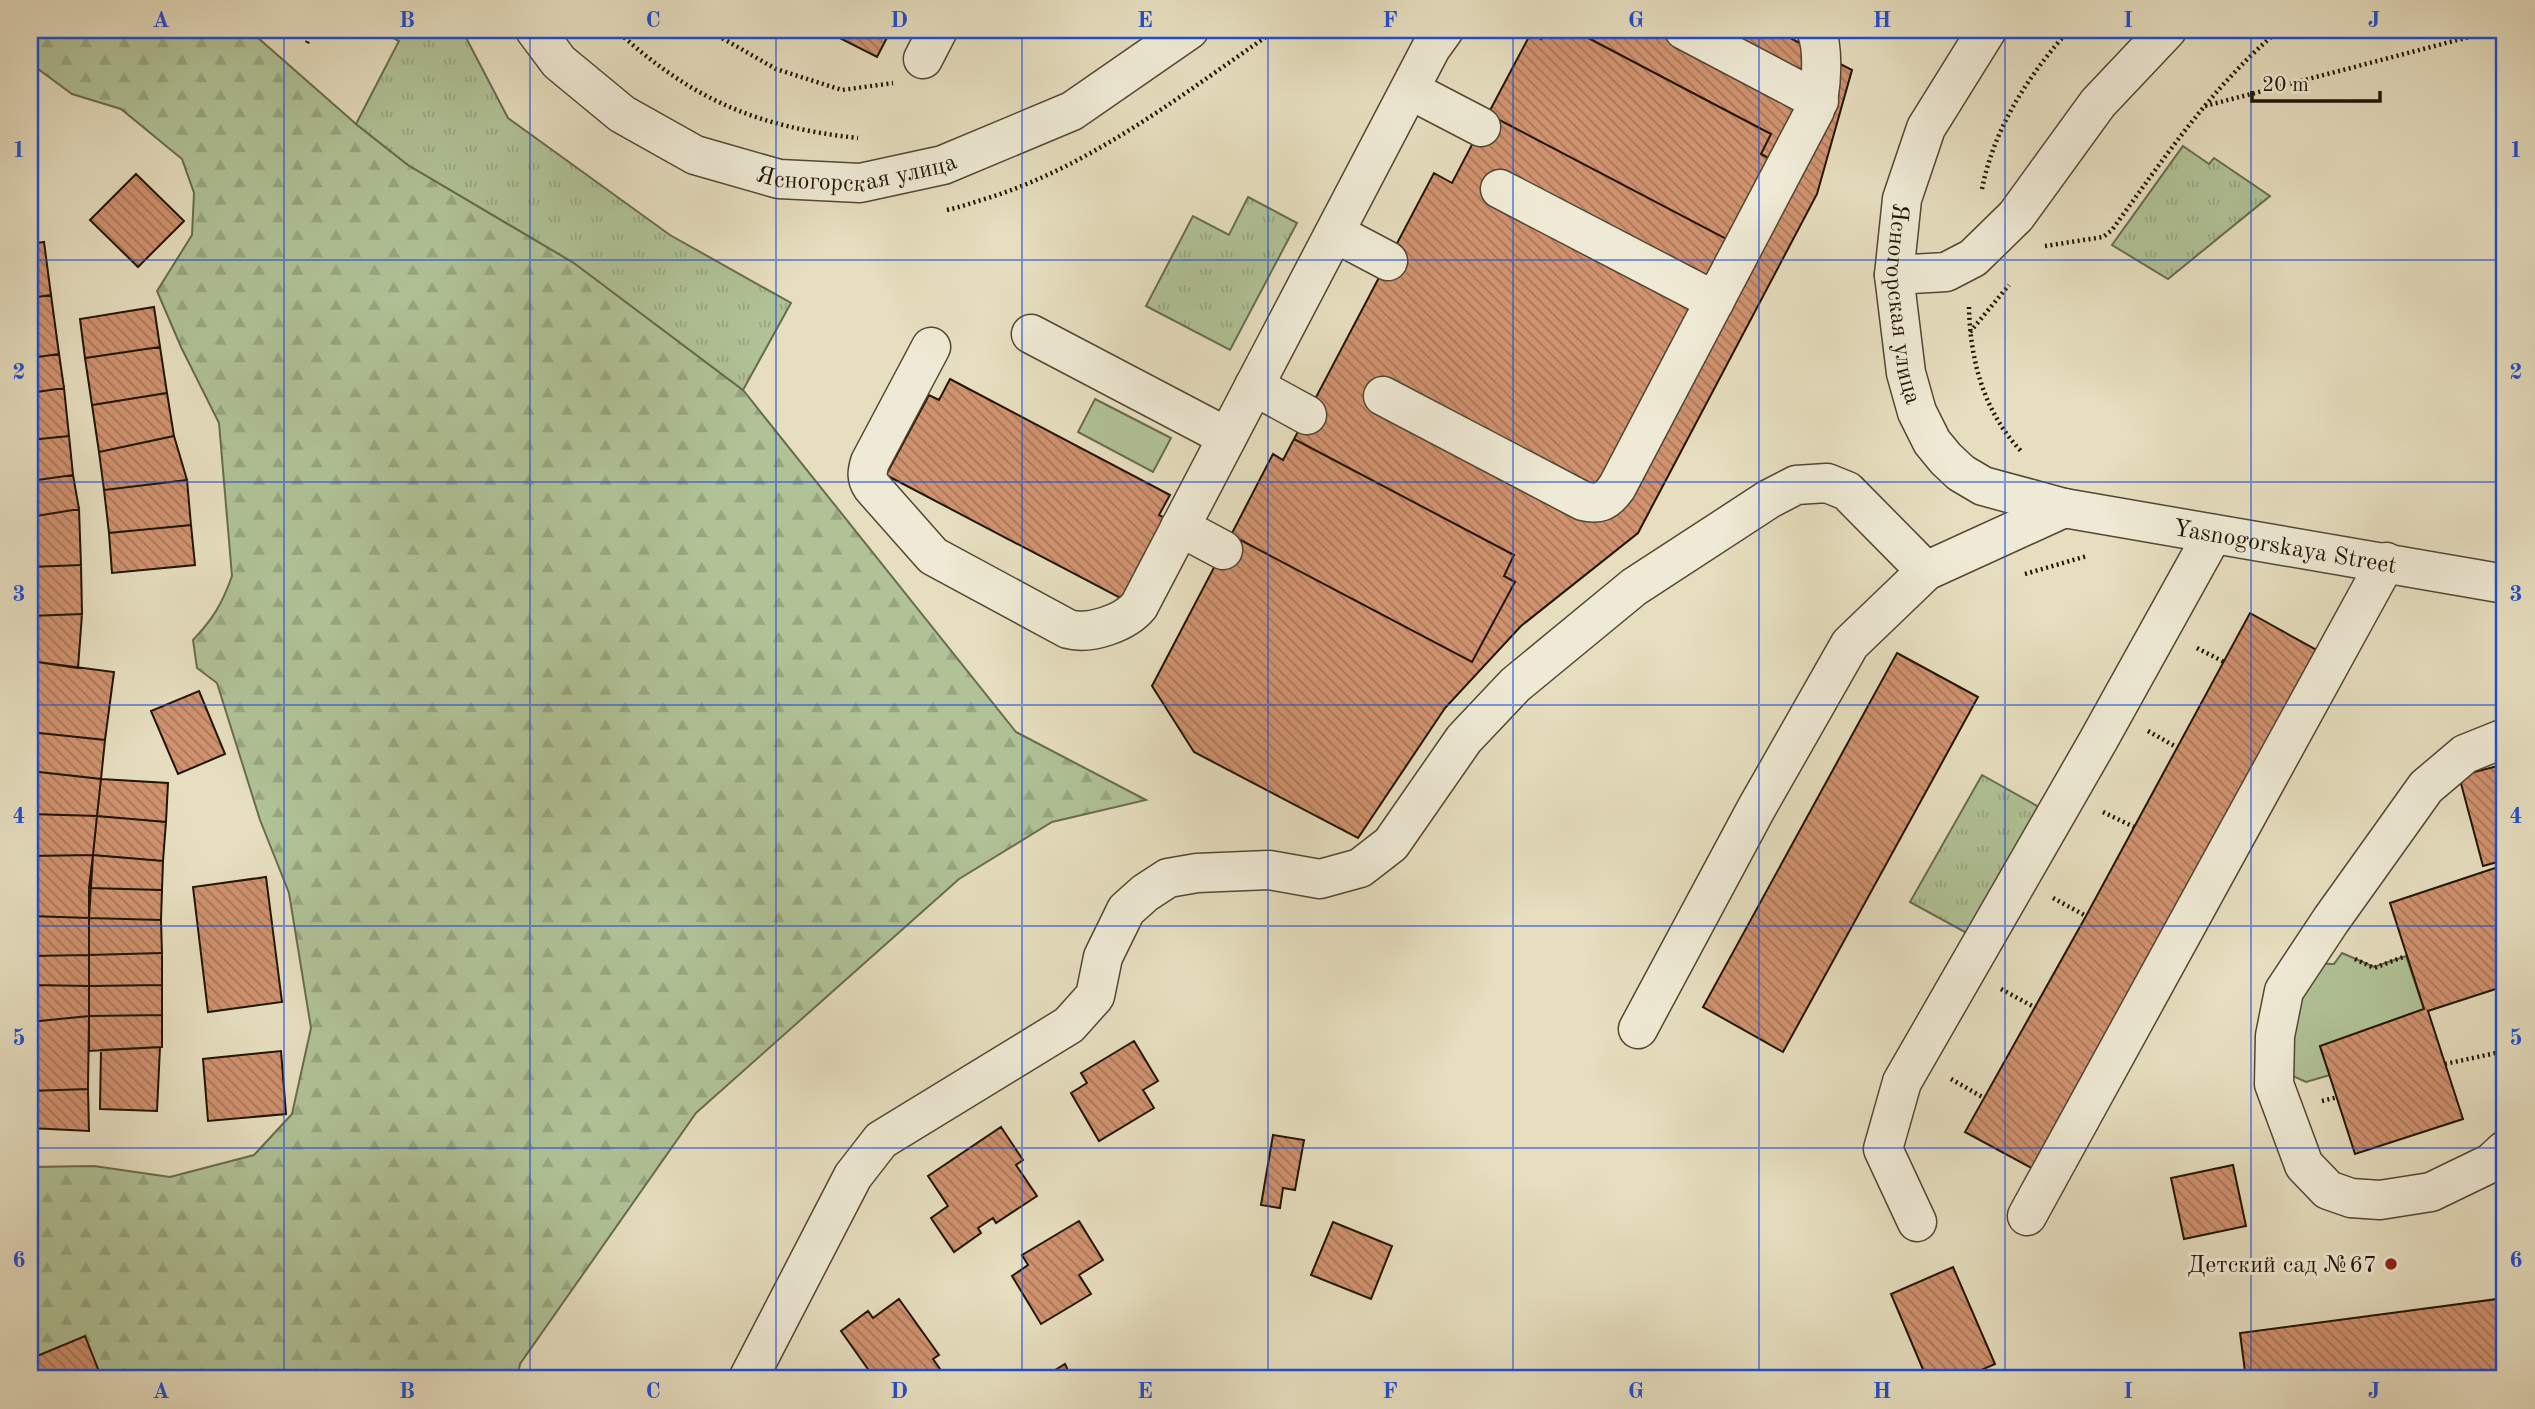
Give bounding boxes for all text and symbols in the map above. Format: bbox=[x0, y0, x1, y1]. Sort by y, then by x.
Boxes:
text: A bbox=[152, 9, 170, 32]
text: B bbox=[399, 9, 415, 32]
text: C bbox=[645, 9, 661, 32]
text: D bbox=[890, 9, 908, 32]
text: E bbox=[1137, 9, 1153, 32]
text: F bbox=[1382, 9, 1398, 32]
text: G bbox=[1628, 9, 1644, 32]
text: H bbox=[1873, 9, 1891, 32]
text: I bbox=[2123, 9, 2133, 32]
text: J bbox=[2368, 9, 2380, 32]
scale bar bbox=[2252, 60, 2379, 104]
text: 20 m bbox=[2262, 75, 2309, 96]
text: 1 bbox=[12, 139, 26, 162]
text: 1 bbox=[2509, 139, 2523, 162]
street label: Ясногорская улица bbox=[753, 151, 961, 197]
street label: Ясногорская улица bbox=[1880, 202, 1924, 407]
text: 2 bbox=[12, 361, 26, 384]
text: 2 bbox=[2509, 361, 2523, 384]
street label: Yasnogorskaya Street bbox=[2171, 517, 2398, 579]
text: 3 bbox=[12, 583, 26, 606]
text: 3 bbox=[2509, 583, 2523, 606]
text: 4 bbox=[12, 805, 26, 828]
text: 4 bbox=[2509, 805, 2523, 828]
text: 5 bbox=[12, 1027, 26, 1050]
text: 5 bbox=[2509, 1027, 2523, 1050]
text: 6 bbox=[12, 1249, 26, 1272]
text: 6 bbox=[2509, 1249, 2523, 1272]
place label: Детский сад №67 bbox=[2188, 1254, 2377, 1278]
marker: Детский сад №67 bbox=[2383, 1256, 2399, 1272]
text: A bbox=[152, 1380, 170, 1403]
text: B bbox=[399, 1380, 415, 1403]
text: C bbox=[645, 1380, 661, 1403]
text: D bbox=[890, 1380, 908, 1403]
text: E bbox=[1137, 1380, 1153, 1403]
text: F bbox=[1382, 1380, 1398, 1403]
text: G bbox=[1628, 1380, 1644, 1403]
text: H bbox=[1873, 1380, 1891, 1403]
text: I bbox=[2123, 1380, 2133, 1403]
text: J bbox=[2368, 1380, 2380, 1403]

